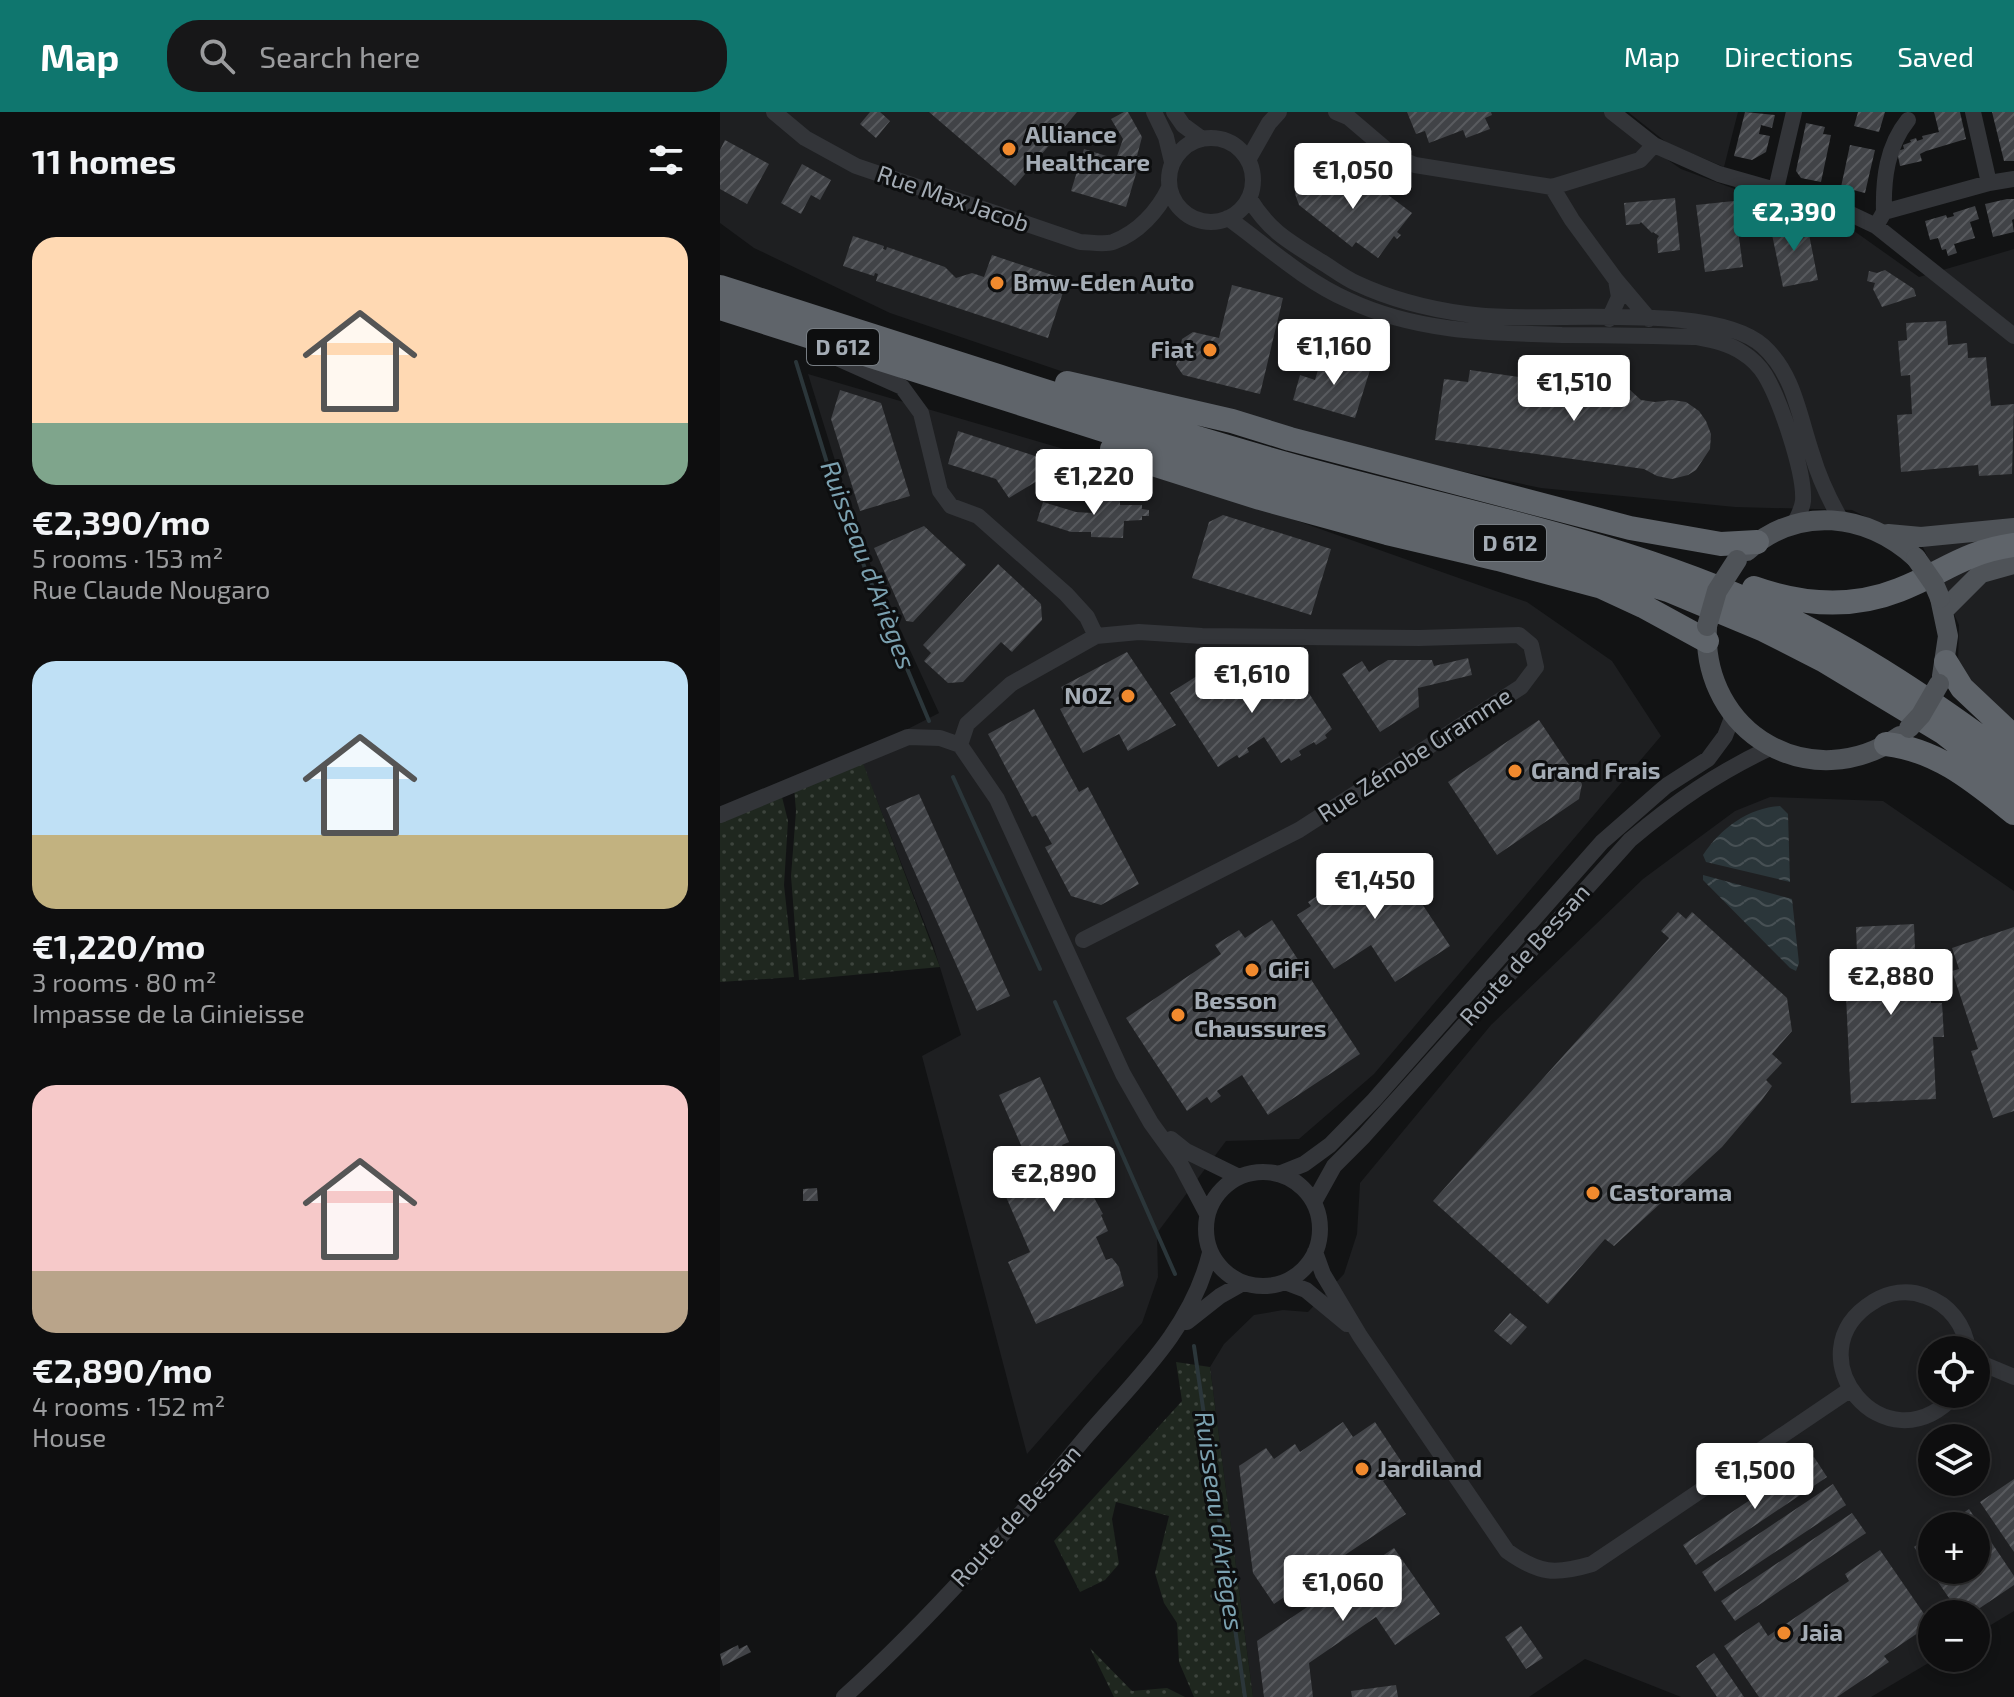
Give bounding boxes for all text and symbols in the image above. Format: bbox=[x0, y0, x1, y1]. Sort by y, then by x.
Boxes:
search box bbox=[167, 20, 727, 92]
text: Map bbox=[40, 33, 119, 79]
icon: search bbox=[195, 34, 239, 78]
text: Search here bbox=[259, 38, 420, 74]
text: Map bbox=[1624, 39, 1680, 73]
text: Directions bbox=[1724, 39, 1853, 73]
text: Saved bbox=[1897, 39, 1974, 73]
place label: Alliance Healthcare bbox=[1025, 119, 1150, 176]
icon: filters bbox=[644, 138, 688, 182]
text: 11 homes bbox=[32, 140, 176, 181]
marker: Alliance Healthcare bbox=[1000, 140, 1018, 158]
pin: €1,050 bbox=[1288, 143, 1418, 211]
text: €1,050 bbox=[1312, 153, 1394, 184]
street label: Rue Max Jacob bbox=[874, 158, 1033, 237]
pin: €2,390 bbox=[1729, 185, 1859, 253]
text: €2,390 bbox=[1752, 195, 1836, 226]
place label: Bmw-Eden Auto bbox=[1013, 267, 1195, 296]
marker: Bmw-Eden Auto bbox=[988, 274, 1006, 292]
icon: home bbox=[288, 289, 432, 433]
pin: €1,160 bbox=[1269, 319, 1399, 387]
road number: D 612 bbox=[807, 329, 879, 365]
text: €1,160 bbox=[1296, 329, 1372, 360]
place label: Fiat bbox=[1150, 334, 1194, 363]
marker: Fiat bbox=[1201, 341, 1219, 359]
pin: €1,510 bbox=[1509, 355, 1639, 423]
text: €1,510 bbox=[1536, 365, 1612, 396]
pin: €1,220 bbox=[1029, 449, 1159, 517]
water label: Ruisseau d'Arièges bbox=[815, 456, 923, 673]
text: €1,220 bbox=[1054, 459, 1134, 490]
text: €2,390/mo bbox=[32, 501, 210, 542]
road number: D 612 bbox=[1474, 525, 1546, 561]
text: 5 rooms · 153 m² bbox=[32, 542, 223, 573]
text: Rue Claude Nougaro bbox=[32, 573, 270, 604]
pin: €1,610 bbox=[1187, 647, 1317, 715]
text: €1,610 bbox=[1213, 657, 1291, 688]
place label: NOZ bbox=[1064, 680, 1112, 709]
street label: Rue Zénobe Gramme bbox=[1312, 680, 1517, 827]
marker: NOZ bbox=[1119, 687, 1137, 705]
icon: home bbox=[288, 713, 432, 857]
place label: Grand Frais bbox=[1531, 755, 1661, 784]
marker: Grand Frais bbox=[1506, 762, 1524, 780]
pin: €1,450 bbox=[1310, 853, 1440, 921]
text: €1,450 bbox=[1334, 863, 1416, 894]
street label: Route de Bessan bbox=[1453, 877, 1595, 1031]
text: €1,220/mo bbox=[32, 925, 205, 966]
pin: €2,880 bbox=[1826, 949, 1956, 1017]
place label: GiFi bbox=[1268, 954, 1310, 983]
text: €2,880 bbox=[1848, 959, 1934, 990]
marker: GiFi bbox=[1243, 961, 1261, 979]
text: 3 rooms · 80 m² bbox=[32, 966, 216, 997]
place label: Besson Chaussures bbox=[1194, 985, 1327, 1042]
text: Impasse de la Ginieisse bbox=[32, 997, 305, 1028]
marker: Besson Chaussures bbox=[1169, 1006, 1187, 1024]
icon: home bbox=[288, 1137, 432, 1281]
pin: €2,890 bbox=[989, 1146, 1119, 1214]
text: €2,890 bbox=[1011, 1156, 1097, 1187]
place label: Castorama bbox=[1609, 1177, 1732, 1206]
marker: Castorama bbox=[1584, 1184, 1602, 1202]
map controls bbox=[1918, 1336, 1990, 1672]
button: locate bbox=[1918, 1336, 1990, 1408]
text: €2,890/mo bbox=[32, 1349, 212, 1390]
text: 4 rooms · 152 m² bbox=[32, 1390, 225, 1421]
water label: Ruisseau d'Arièges bbox=[1190, 1409, 1251, 1632]
text: House bbox=[32, 1421, 106, 1452]
button: layers bbox=[1918, 1424, 1990, 1496]
street label: Route de Bessan bbox=[944, 1438, 1086, 1592]
pin: €1,500 bbox=[1690, 1443, 1820, 1511]
place label: Jardiland bbox=[1378, 1453, 1482, 1482]
text: €1,500 bbox=[1714, 1453, 1796, 1484]
marker: Jardiland bbox=[1353, 1460, 1371, 1478]
button: + bbox=[1918, 1512, 1990, 1584]
pin: €1,060 bbox=[1278, 1555, 1408, 1623]
text: €1,060 bbox=[1302, 1565, 1384, 1596]
button: − bbox=[1918, 1600, 1990, 1672]
place label: Jaia bbox=[1800, 1617, 1843, 1646]
marker: Jaia bbox=[1775, 1624, 1793, 1642]

